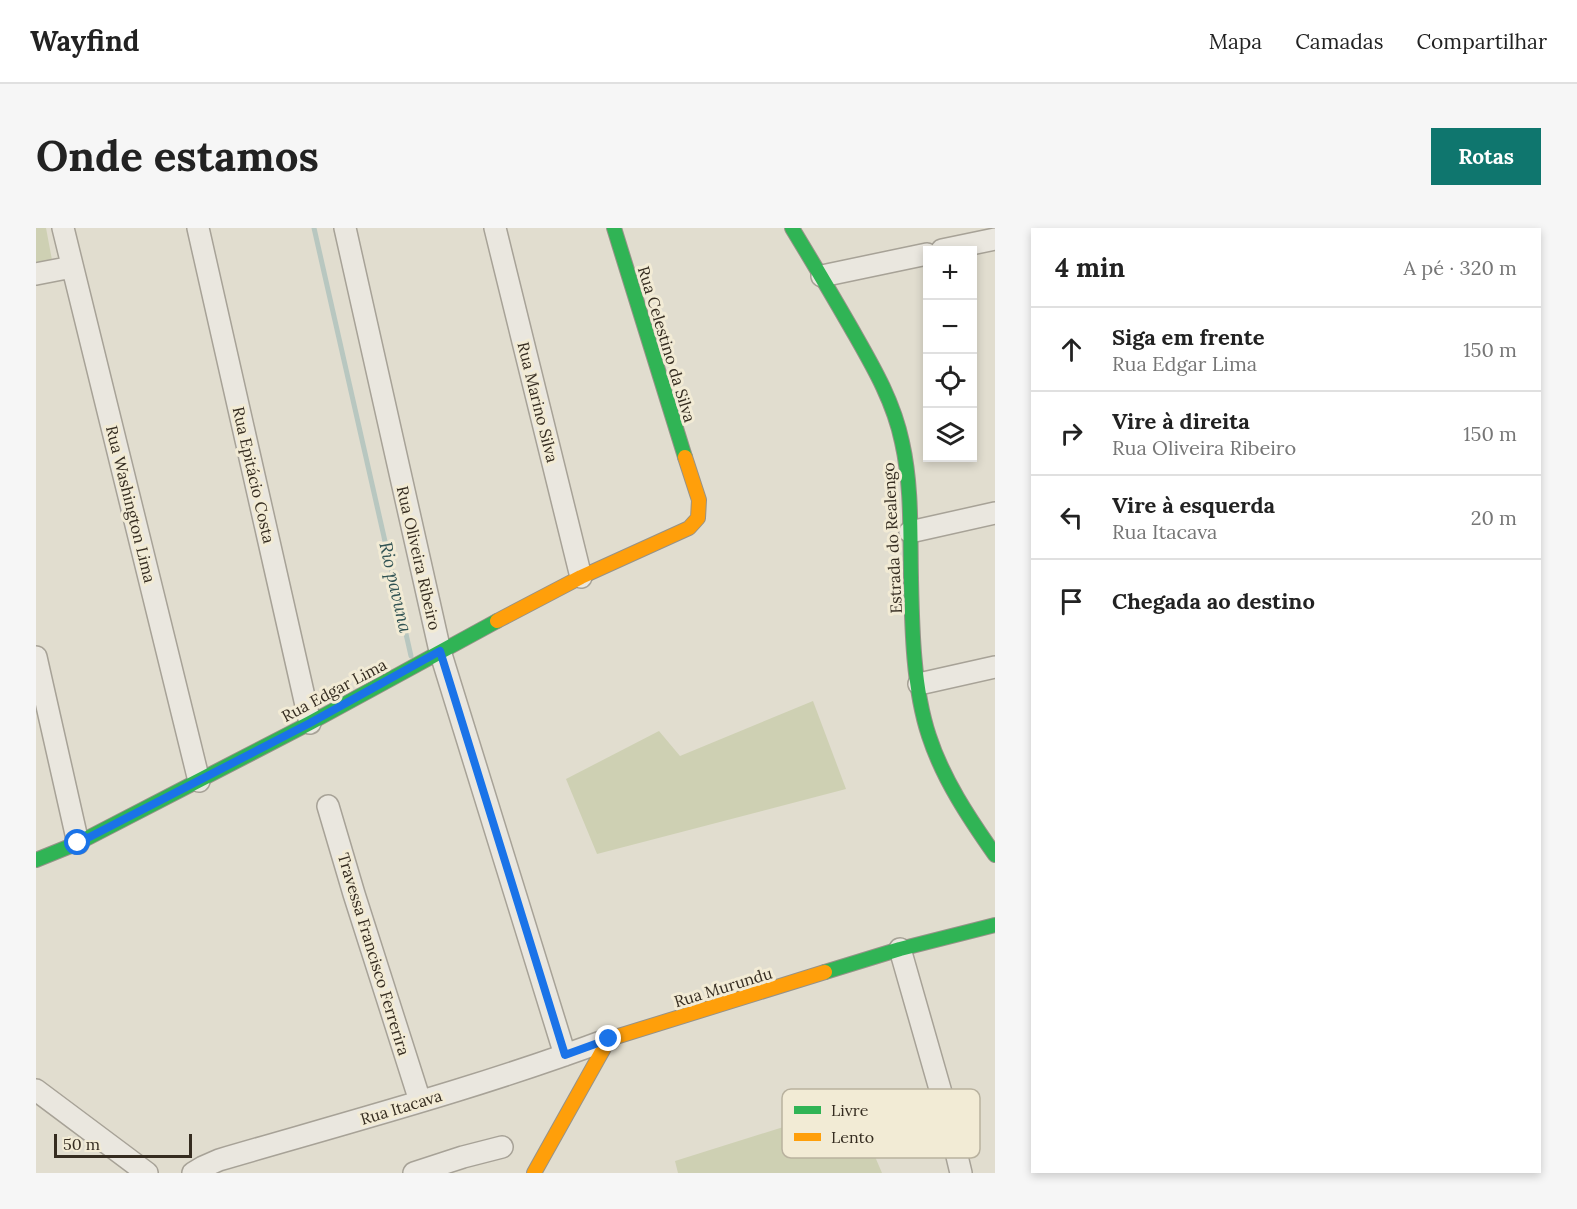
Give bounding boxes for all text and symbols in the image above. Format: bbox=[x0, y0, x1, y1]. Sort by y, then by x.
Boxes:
text: Wayfind bbox=[30, 23, 139, 59]
text: Mapa bbox=[1209, 28, 1262, 55]
text: Camadas bbox=[1295, 28, 1383, 55]
text: Compartilhar bbox=[1416, 28, 1547, 55]
button: Rotas bbox=[1431, 128, 1541, 185]
text: Onde estamos bbox=[36, 129, 319, 183]
map controls bbox=[923, 246, 977, 462]
button: + bbox=[923, 246, 977, 300]
text: 4 min bbox=[1055, 251, 1125, 284]
text: A pé · 320 m bbox=[1403, 255, 1517, 280]
street label: Rua Celestino da Silva bbox=[634, 263, 700, 425]
button: − bbox=[923, 300, 977, 354]
text: Siga em frente bbox=[1112, 323, 1265, 351]
icon: ahead bbox=[1055, 333, 1088, 366]
text: 150 m bbox=[1463, 337, 1517, 362]
street label: Rua Marino Silva bbox=[513, 340, 563, 464]
text: Rua Edgar Lima bbox=[1112, 351, 1257, 376]
button: locate bbox=[923, 354, 977, 408]
street label: Rua Epitácio Costa bbox=[229, 405, 279, 545]
text: Vire à direita bbox=[1112, 407, 1250, 435]
button: layers bbox=[923, 408, 977, 462]
icon: right bbox=[1055, 417, 1088, 450]
text: 150 m bbox=[1463, 421, 1517, 446]
street label: Rua Washington Lima bbox=[102, 423, 160, 585]
text: Rua Oliveira Ribeiro bbox=[1112, 435, 1296, 460]
street label: Estrada do Realengo bbox=[878, 462, 906, 614]
street label: Rua Oliveira Ribeiro bbox=[393, 484, 445, 632]
text: Vire à esquerda bbox=[1112, 491, 1275, 519]
icon: left bbox=[1055, 501, 1088, 534]
text: 20 m bbox=[1471, 505, 1517, 530]
text: Rua Itacava bbox=[1112, 519, 1217, 544]
water label: Rio pavuna bbox=[374, 539, 418, 635]
icon: arrive bbox=[1055, 585, 1088, 618]
text: Chegada ao destino bbox=[1112, 587, 1315, 615]
street label: Rua Edgar Lima bbox=[278, 654, 390, 726]
route start bbox=[64, 829, 90, 855]
street label: Travessa Francisco Ferrerira bbox=[334, 850, 414, 1058]
street label: Rua Murundu bbox=[671, 962, 775, 1011]
route end bbox=[595, 1025, 621, 1051]
street label: Rua Itacava bbox=[358, 1085, 444, 1129]
legend bbox=[782, 1089, 980, 1158]
text: Livre bbox=[831, 1100, 869, 1120]
text: Lento bbox=[831, 1127, 874, 1147]
scale bar bbox=[54, 1131, 192, 1158]
text: 50 m bbox=[63, 1134, 100, 1154]

